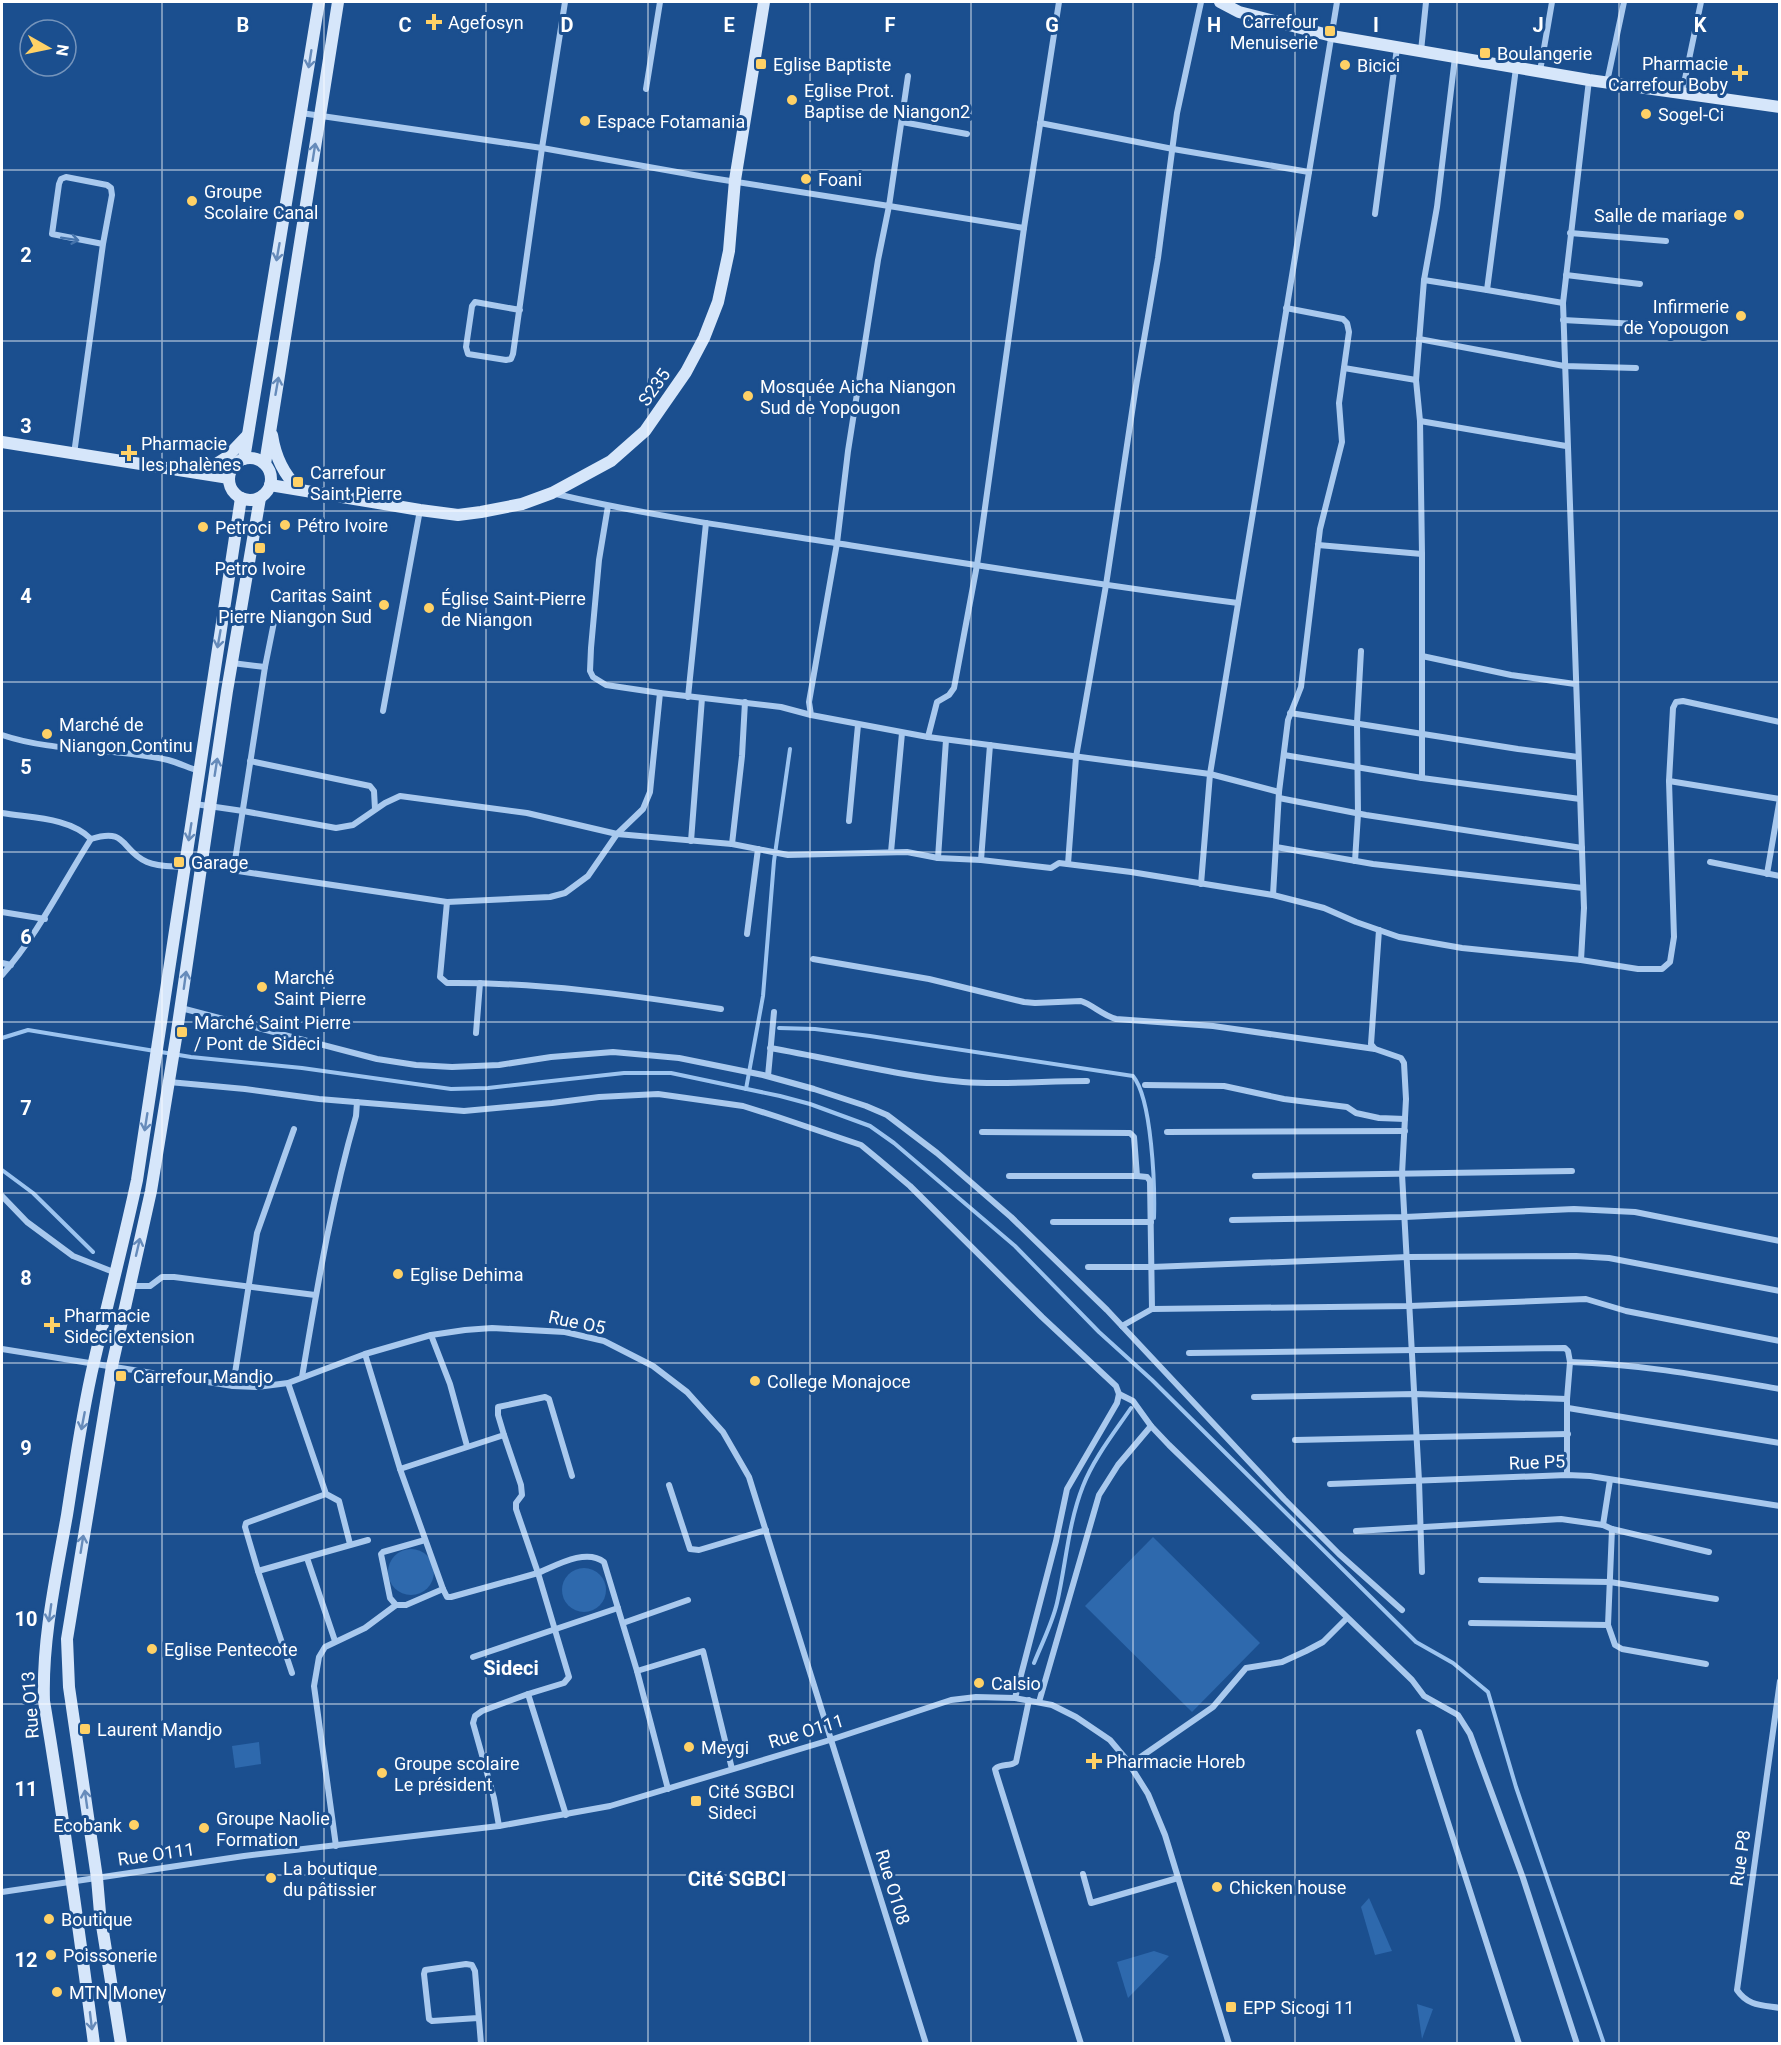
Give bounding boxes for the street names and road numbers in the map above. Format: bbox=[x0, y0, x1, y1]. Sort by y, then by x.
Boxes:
street label: S235 bbox=[634, 364, 674, 410]
street label: Rue O5 bbox=[547, 1306, 607, 1338]
street label: Rue P5 bbox=[1508, 1451, 1566, 1473]
street label: Rue O13 bbox=[17, 1671, 43, 1739]
street label: Rue O111 bbox=[766, 1710, 846, 1752]
street label: Rue P8 bbox=[1726, 1829, 1754, 1887]
street label: Rue O111 bbox=[116, 1838, 196, 1870]
street label: Rue O108 bbox=[872, 1847, 914, 1927]

